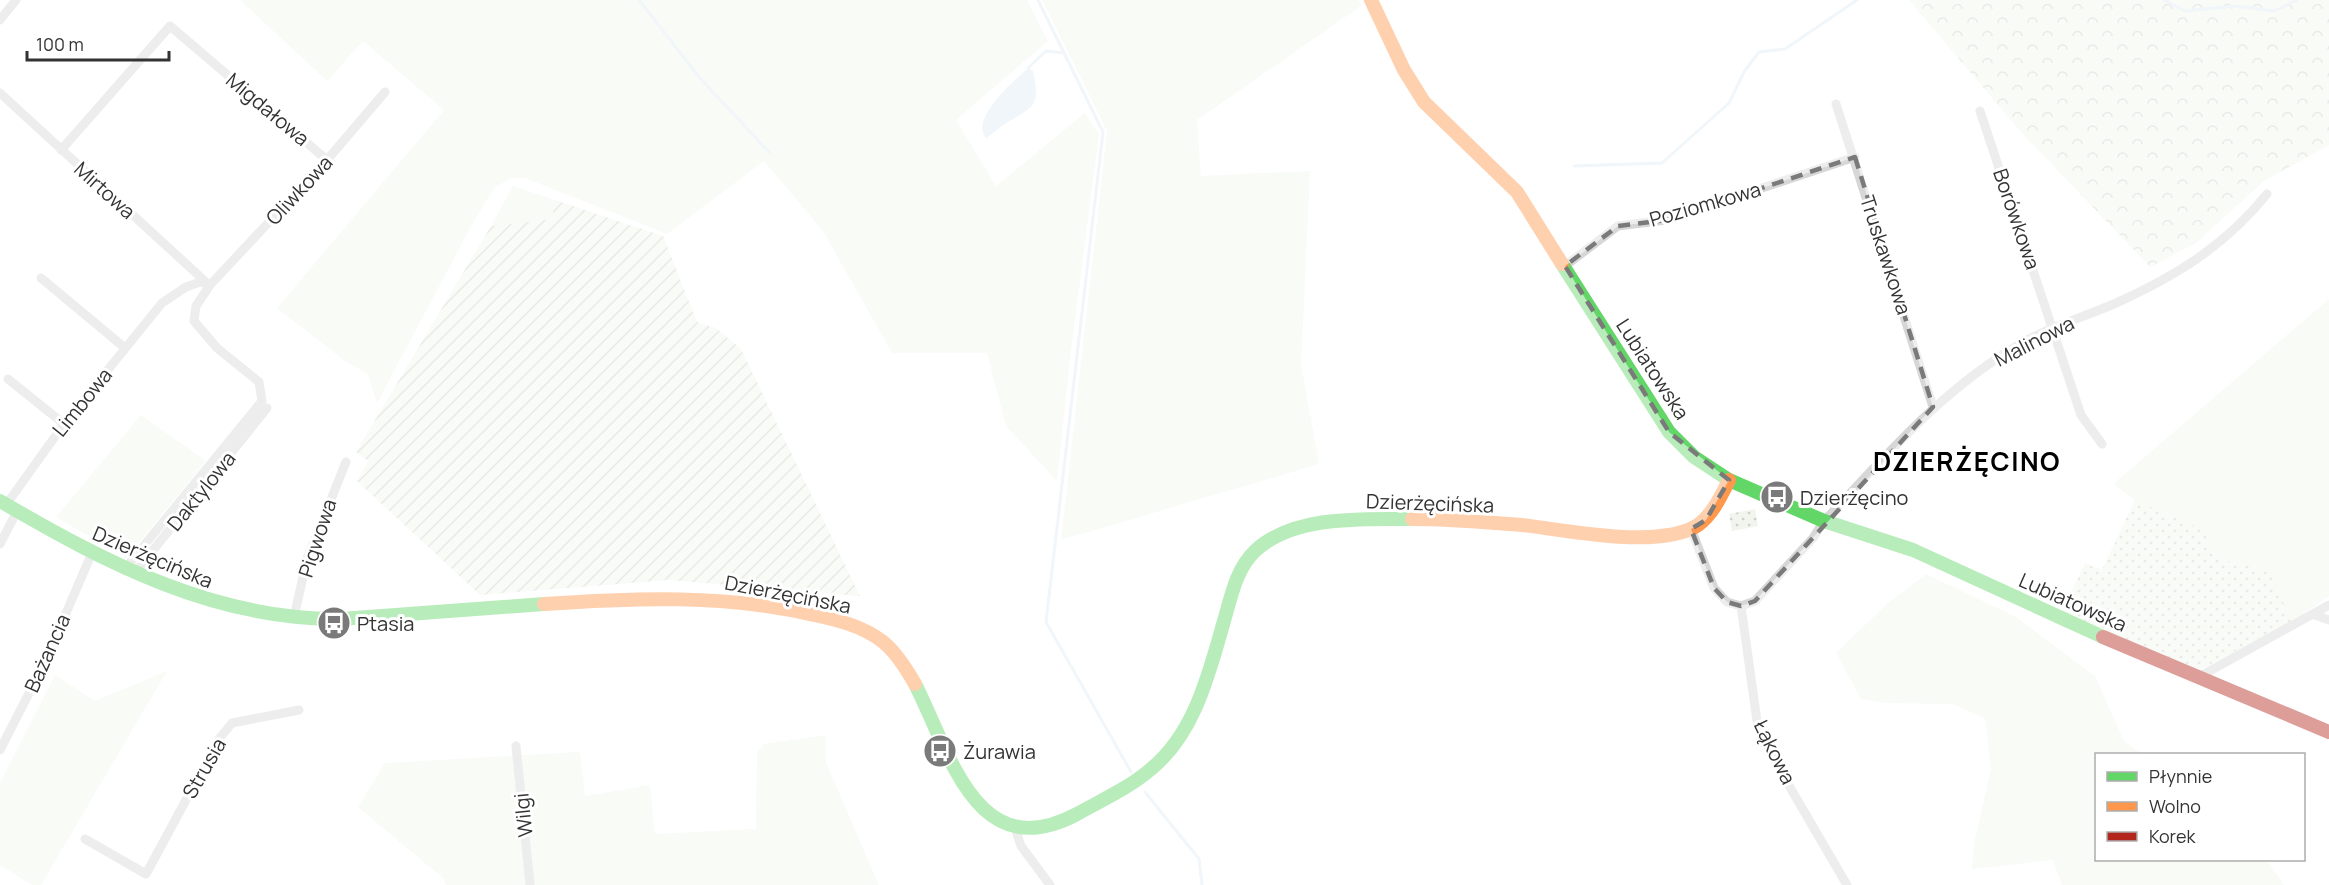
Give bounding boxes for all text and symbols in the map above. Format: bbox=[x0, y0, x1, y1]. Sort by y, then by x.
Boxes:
scale bar bbox=[27, 24, 170, 62]
text: 100 m bbox=[36, 32, 84, 56]
street label: Migdałowa bbox=[221, 66, 315, 152]
street label: Oliwkowa bbox=[260, 149, 338, 231]
street label: Mirtowa bbox=[69, 155, 141, 225]
street label: Borówkowa bbox=[1987, 165, 2047, 273]
street label: Poziomkowa bbox=[1646, 175, 1764, 233]
street label: Truskawkowa bbox=[1854, 192, 1918, 318]
street label: Malinowa bbox=[1989, 309, 2079, 373]
street label: Lubiatowska bbox=[1610, 313, 1696, 425]
street label: Limbowa bbox=[46, 362, 118, 442]
district label: DZIERŻĘCINO bbox=[1873, 443, 2061, 479]
street label: Daktylowa bbox=[161, 446, 241, 536]
bus stop icon: Dzierżęcino bbox=[1759, 479, 1795, 515]
place label: Dzierżęcino bbox=[1800, 484, 1909, 511]
street label: Dzierżęcińska bbox=[1366, 487, 1494, 519]
street label: Pigwowa bbox=[292, 495, 342, 581]
street label: Dzierżęcińska bbox=[89, 520, 217, 594]
street label: Lubiatowska bbox=[2015, 566, 2131, 638]
street label: Dzierżęcińska bbox=[723, 569, 853, 619]
bus stop icon: Ptasia bbox=[316, 605, 352, 641]
street label: Bażancia bbox=[18, 610, 76, 696]
place label: Ptasia bbox=[357, 610, 414, 637]
street label: Łąkowa bbox=[1748, 715, 1802, 789]
street label: Strusia bbox=[176, 733, 232, 803]
bus stop icon: Żurawia bbox=[922, 733, 958, 769]
place label: Żurawia bbox=[963, 738, 1036, 765]
legend bbox=[2095, 753, 2305, 861]
text: Płynnie bbox=[2149, 764, 2212, 788]
street label: Wilgi bbox=[507, 792, 539, 838]
text: Wolno bbox=[2149, 794, 2201, 818]
text: Korek bbox=[2149, 824, 2196, 848]

